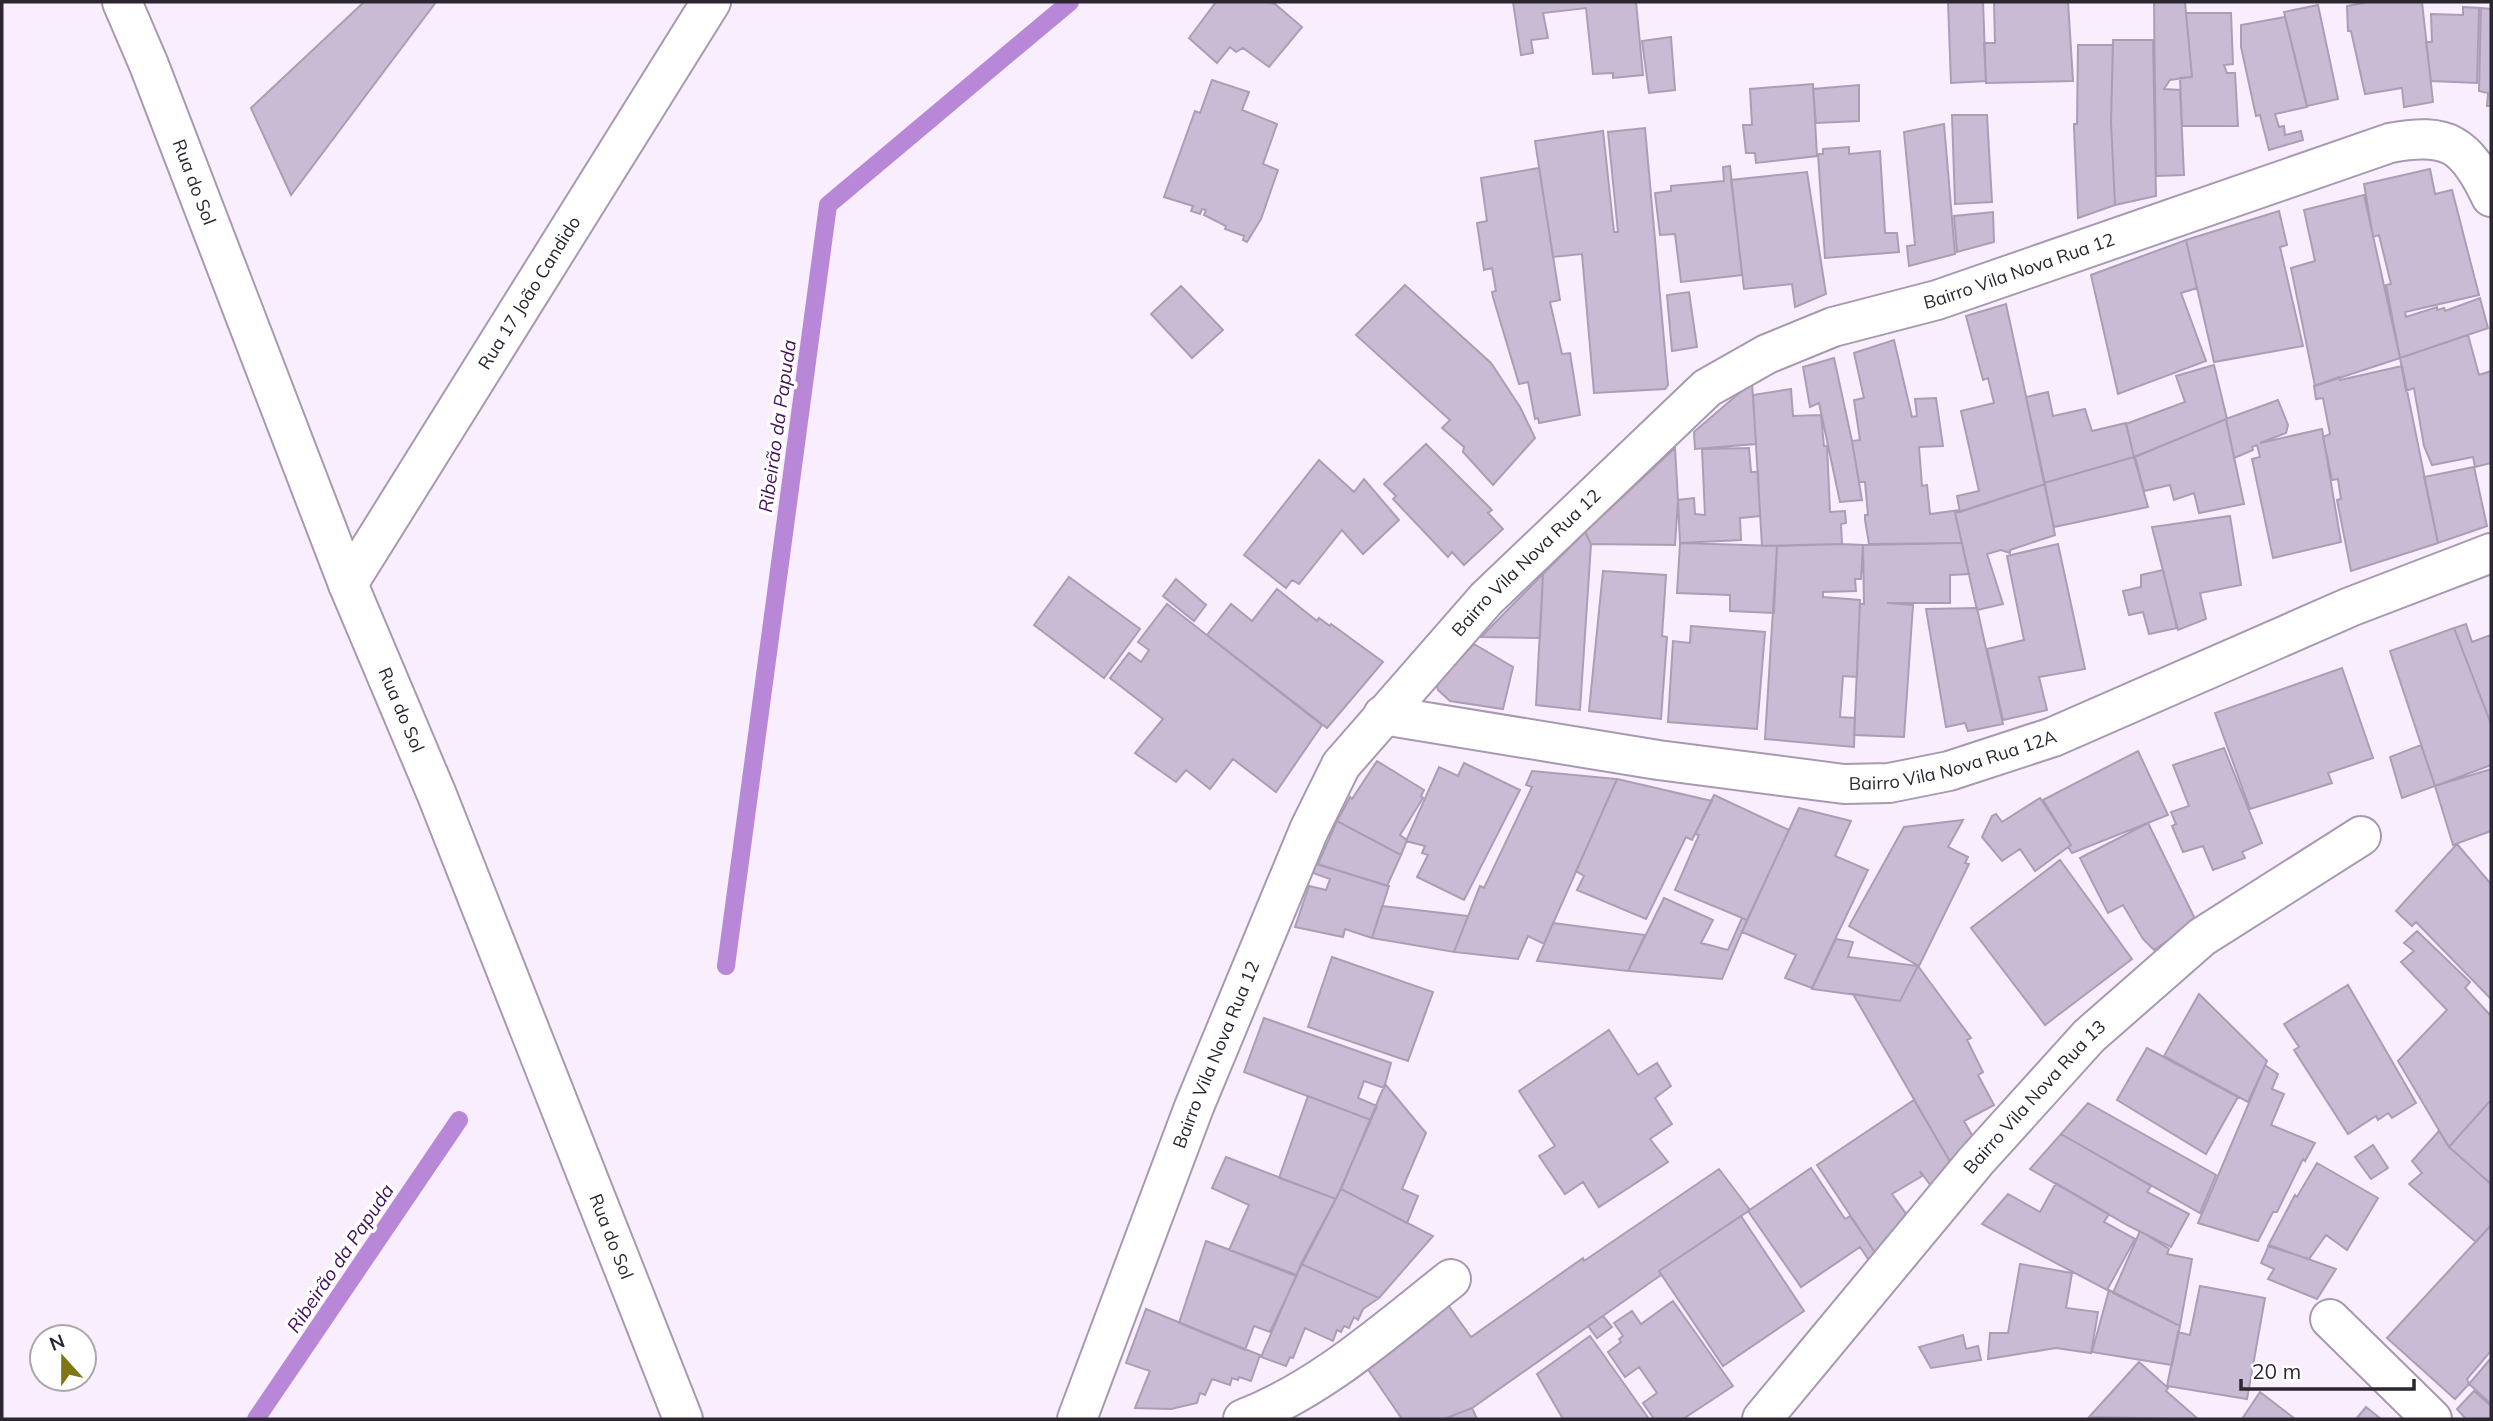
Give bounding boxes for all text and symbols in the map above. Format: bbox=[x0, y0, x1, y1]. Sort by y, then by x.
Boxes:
street label: Rua do Sol bbox=[168, 136, 221, 228]
street label: Rua 17 João Candido bbox=[473, 212, 586, 374]
street label: Bairro Vila Nova Rua 12 bbox=[1921, 227, 2117, 314]
water label: Ribeirão da Papuda bbox=[753, 338, 801, 514]
street label: Bairro Vila Nova Rua 12 bbox=[1447, 484, 1605, 641]
street label: Rua do Sol bbox=[373, 664, 430, 756]
street label: Bairro Vila Nova Rua 12A bbox=[1849, 725, 2059, 795]
street label: Bairro Vila Nova Rua 12 bbox=[1167, 957, 1264, 1152]
street label: Bairro Vila Nova Rua 13 bbox=[1958, 1015, 2110, 1178]
water label: Ribeirão da Papuda bbox=[281, 1179, 399, 1337]
street label: Rua do Sol bbox=[584, 1190, 639, 1282]
north arrow bbox=[28, 1323, 98, 1393]
text: N bbox=[46, 1328, 68, 1356]
scale bar bbox=[2241, 1348, 2414, 1392]
text: 20 m bbox=[2252, 1358, 2301, 1384]

